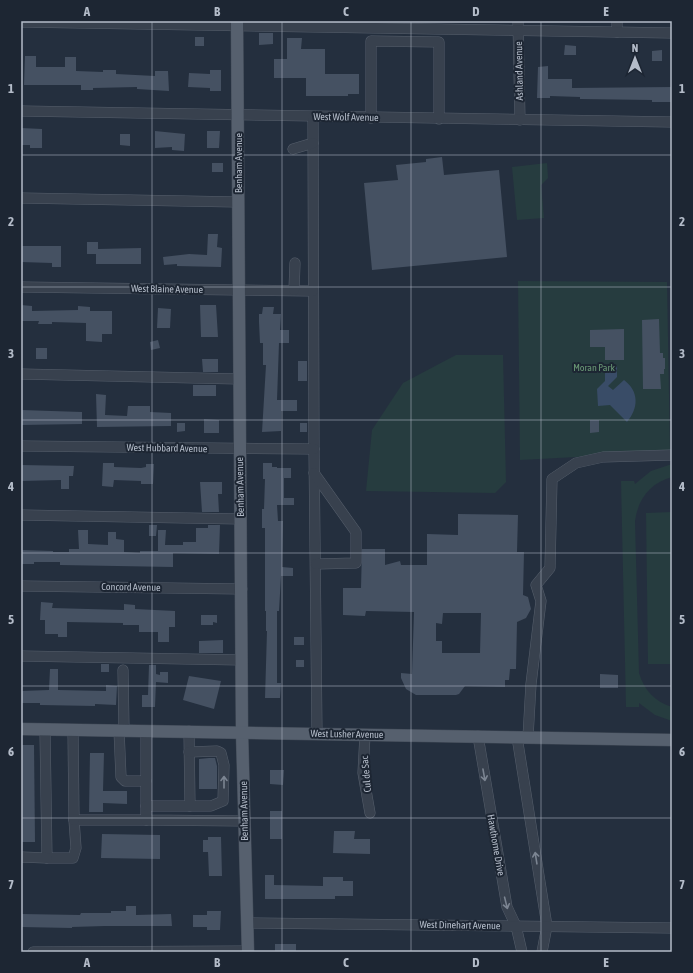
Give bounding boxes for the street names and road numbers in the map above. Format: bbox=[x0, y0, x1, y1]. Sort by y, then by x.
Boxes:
street label: Ashland Avenue bbox=[513, 41, 525, 101]
street label: West Wolf Avenue bbox=[313, 111, 379, 123]
street label: Benham Avenue bbox=[233, 133, 244, 193]
street label: West Blaine Avenue bbox=[131, 283, 204, 295]
street label: West Hubbard Avenue bbox=[127, 442, 208, 454]
street label: Benham Avenue bbox=[234, 457, 246, 517]
street label: Concord Avenue bbox=[101, 581, 161, 593]
street label: West Lusher Avenue bbox=[310, 728, 384, 740]
street label: Cul de Sac bbox=[359, 755, 373, 793]
street label: Benham Avenue bbox=[238, 781, 250, 841]
street label: Hawthorne Drive bbox=[485, 814, 507, 877]
street label: West Dinehart Avenue bbox=[419, 919, 501, 931]

